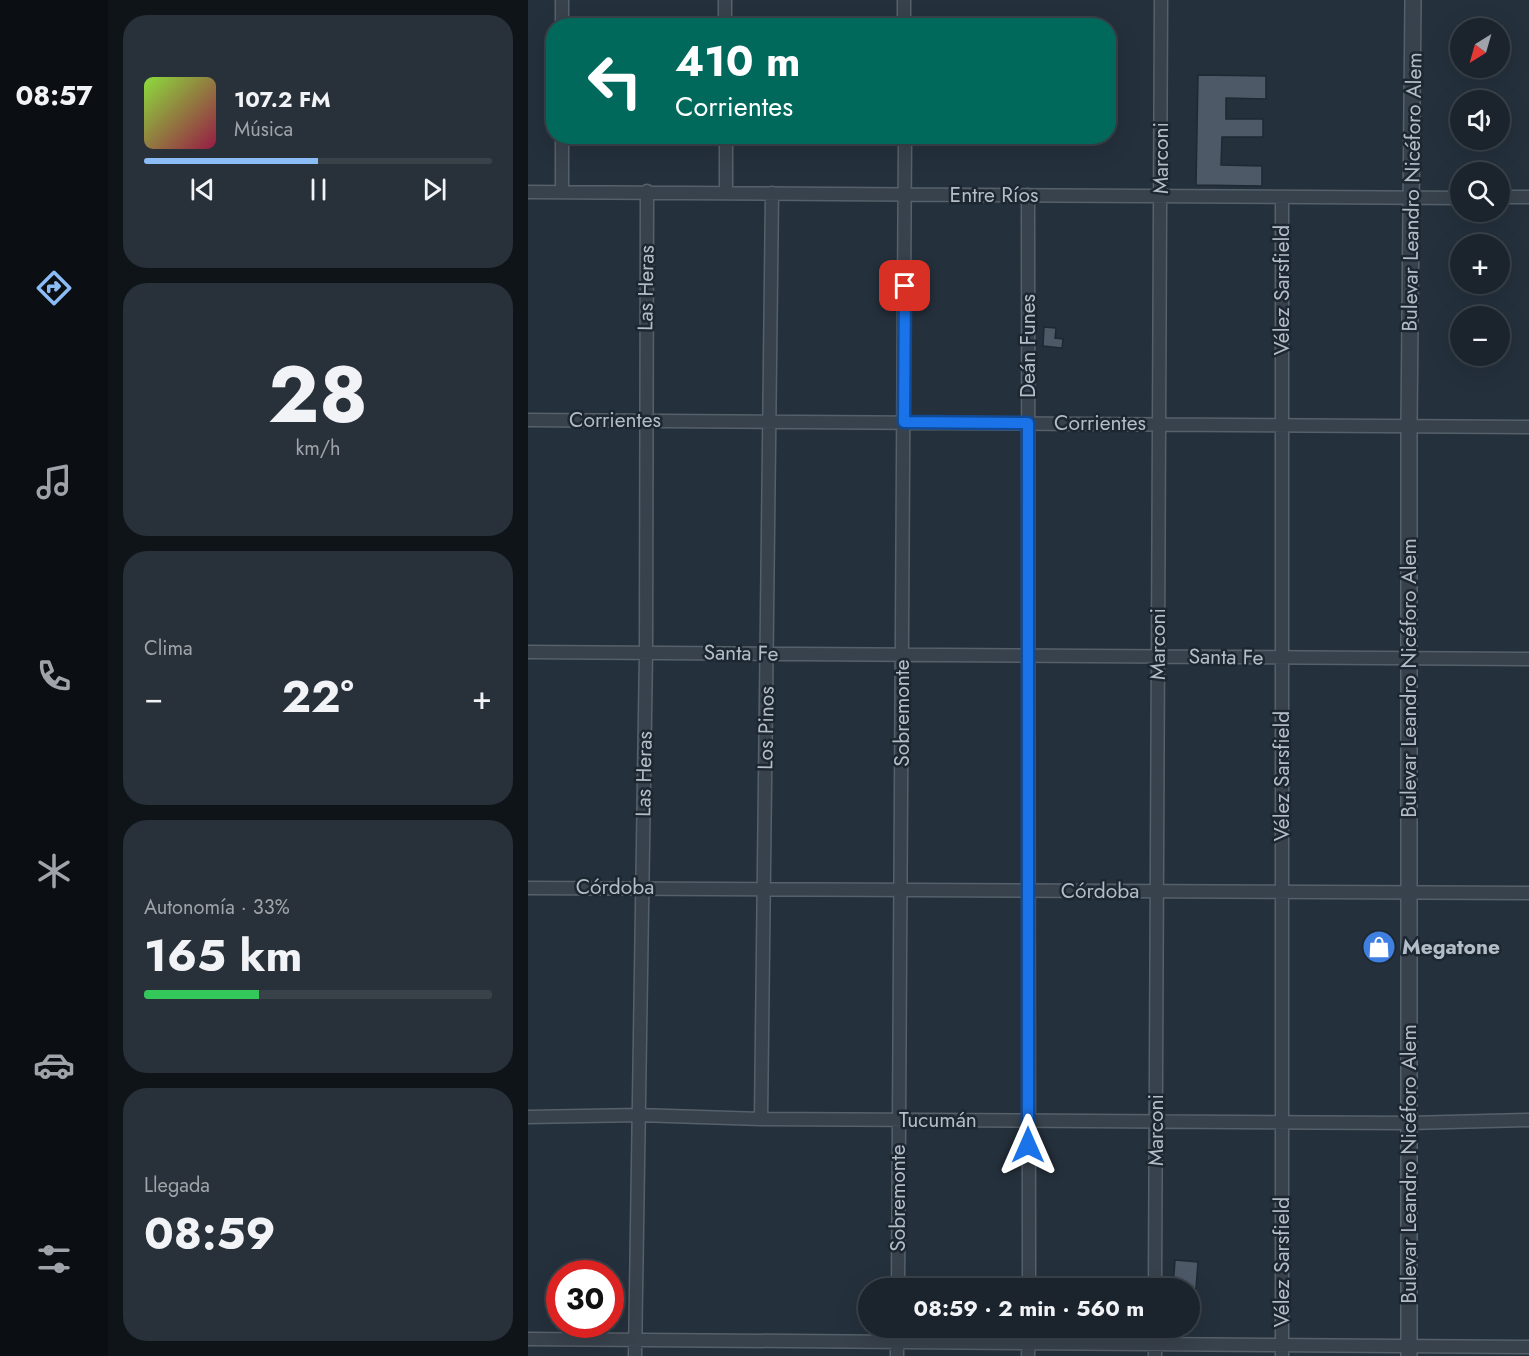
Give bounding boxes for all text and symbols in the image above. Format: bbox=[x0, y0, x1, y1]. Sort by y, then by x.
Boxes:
north arrow bbox=[1450, 18, 1510, 78]
map controls bbox=[1450, 18, 1510, 366]
text: 410 m bbox=[675, 31, 801, 92]
icon: left bbox=[576, 42, 654, 120]
street label: Bulevar Leandro Nicéforo Alem bbox=[1395, 52, 1429, 332]
text: 08:57 bbox=[15, 76, 93, 115]
text: 107.2 FM bbox=[234, 83, 331, 115]
text: Corrientes bbox=[675, 87, 793, 126]
button: sound bbox=[1450, 90, 1510, 150]
text: Música bbox=[234, 115, 293, 144]
street label: Marconi bbox=[1146, 122, 1176, 194]
button: search bbox=[1450, 162, 1510, 222]
icon: previous bbox=[186, 173, 219, 206]
icon: pause bbox=[302, 173, 335, 206]
icon: next bbox=[418, 173, 451, 206]
street label: Entre Ríos bbox=[950, 180, 1038, 210]
street label: Vélez Sarsfield bbox=[1267, 225, 1297, 355]
button: + bbox=[1450, 234, 1510, 294]
street label: Las Heras bbox=[630, 245, 662, 331]
pin bbox=[879, 260, 930, 311]
icon: directions bbox=[33, 267, 75, 309]
icon: arrive bbox=[888, 269, 921, 302]
street label: Deán Funes bbox=[1013, 294, 1043, 398]
button: − bbox=[1450, 306, 1510, 366]
text: 28 bbox=[268, 339, 368, 451]
street label: Corrientes bbox=[569, 405, 661, 435]
street label: Corrientes bbox=[1054, 408, 1146, 438]
text: km/h bbox=[295, 434, 341, 463]
icon: music bbox=[33, 461, 75, 503]
street label: Bulevar Leandro Nicéforo Alem bbox=[1394, 538, 1424, 818]
street label: Marconi bbox=[1143, 608, 1173, 680]
text: Clima bbox=[144, 634, 193, 663]
street label: Santa Fe bbox=[703, 637, 779, 669]
street label: Santa Fe bbox=[1188, 641, 1264, 673]
icon: phone bbox=[33, 655, 75, 697]
street label: Sobremonte bbox=[887, 659, 917, 767]
text: 22° bbox=[281, 664, 354, 729]
text: − bbox=[144, 674, 163, 721]
text: + bbox=[472, 674, 492, 721]
street label: Los Pinos bbox=[750, 686, 782, 770]
street label: Vélez Sarsfield bbox=[1267, 711, 1297, 841]
street label: Las Heras bbox=[628, 731, 660, 817]
icon: climate bbox=[33, 850, 75, 892]
street label: Córdoba bbox=[576, 872, 654, 902]
street label: Córdoba bbox=[1061, 876, 1139, 906]
text: Autonomía · 33% bbox=[144, 893, 290, 922]
text: 165 km bbox=[144, 923, 302, 988]
shop icon: Megatone bbox=[1361, 929, 1397, 965]
place label: Megatone bbox=[1402, 932, 1500, 962]
street label: Bulevar Leandro Nicéforo Alem bbox=[1394, 1024, 1424, 1304]
icon: car bbox=[33, 1044, 75, 1086]
street label: Marconi bbox=[1141, 1094, 1171, 1166]
street label: Tucumán bbox=[899, 1105, 977, 1135]
position arrow bbox=[996, 1113, 1060, 1177]
street label: Sobremonte bbox=[883, 1144, 913, 1252]
text: Llegada bbox=[144, 1171, 210, 1200]
street label: Vélez Sarsfield bbox=[1267, 1197, 1297, 1327]
text: 08:59 bbox=[144, 1201, 276, 1266]
icon: filters bbox=[33, 1238, 75, 1280]
speed limit sign: 30 bbox=[546, 1260, 624, 1338]
text: 08:59 · 2 min · 560 m bbox=[914, 1292, 1144, 1324]

